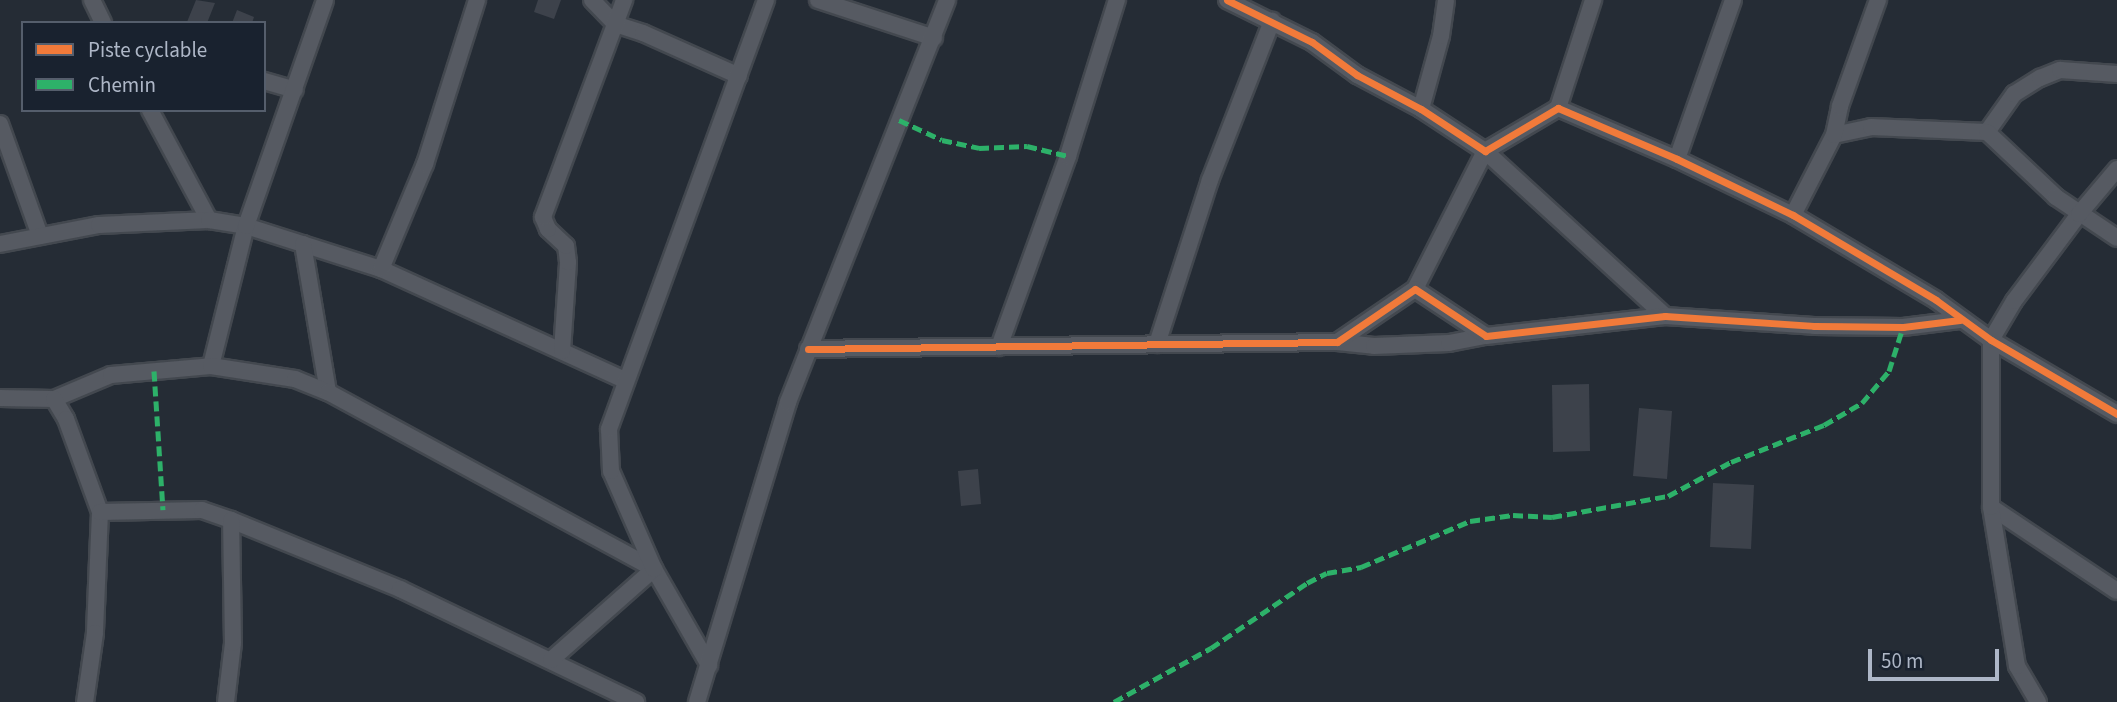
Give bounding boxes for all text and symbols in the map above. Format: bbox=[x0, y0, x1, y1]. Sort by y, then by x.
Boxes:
legend bbox=[21, 21, 266, 112]
text: Piste cyclable bbox=[88, 35, 207, 65]
text: Chemin bbox=[88, 70, 156, 100]
scale bar bbox=[1872, 636, 2003, 680]
text: 50 m bbox=[1881, 646, 1923, 676]

